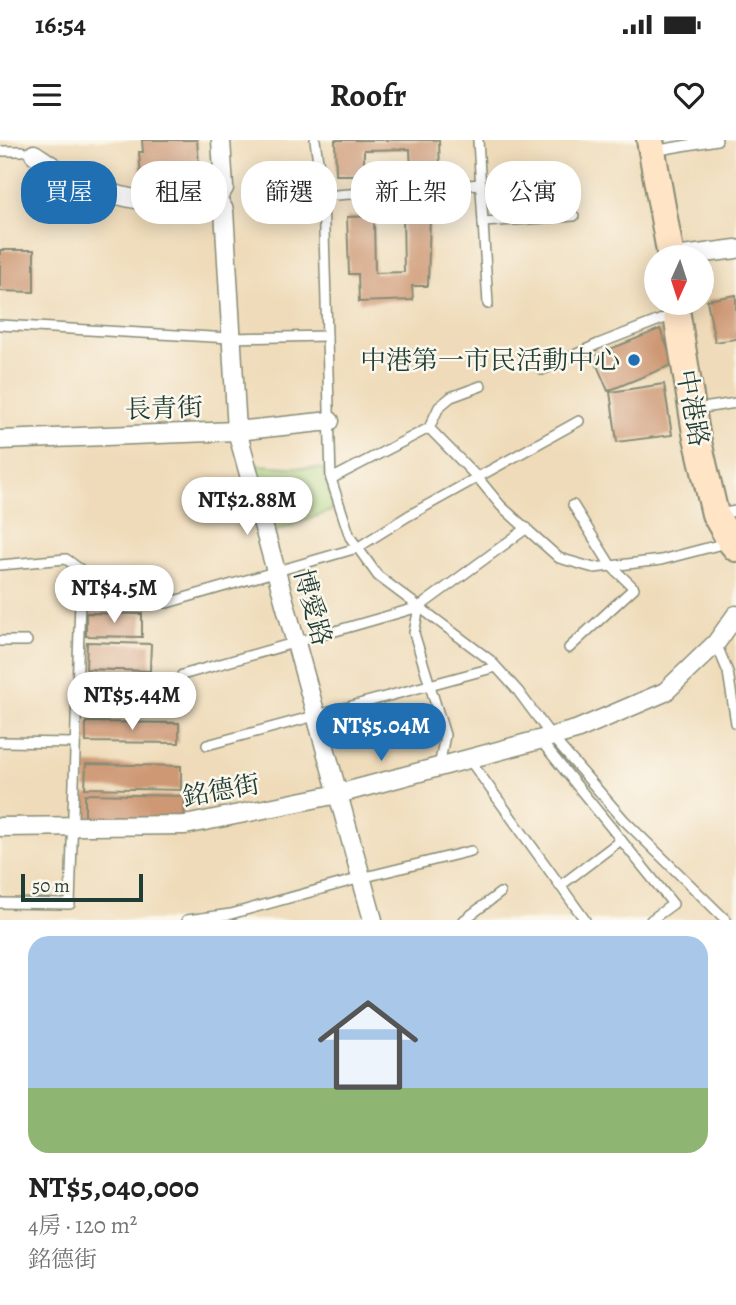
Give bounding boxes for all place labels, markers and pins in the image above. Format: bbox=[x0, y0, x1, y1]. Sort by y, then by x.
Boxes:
place label: 中港第一市民活動中心 bbox=[360, 343, 620, 378]
marker: 中港第一市民活動中心 bbox=[626, 352, 642, 368]
pin: NT$2.88M bbox=[175, 478, 319, 537]
pin: NT$4.5M bbox=[49, 566, 179, 625]
pin: NT$5.44M bbox=[60, 672, 204, 732]
pin: NT$5.04M bbox=[309, 704, 453, 763]

